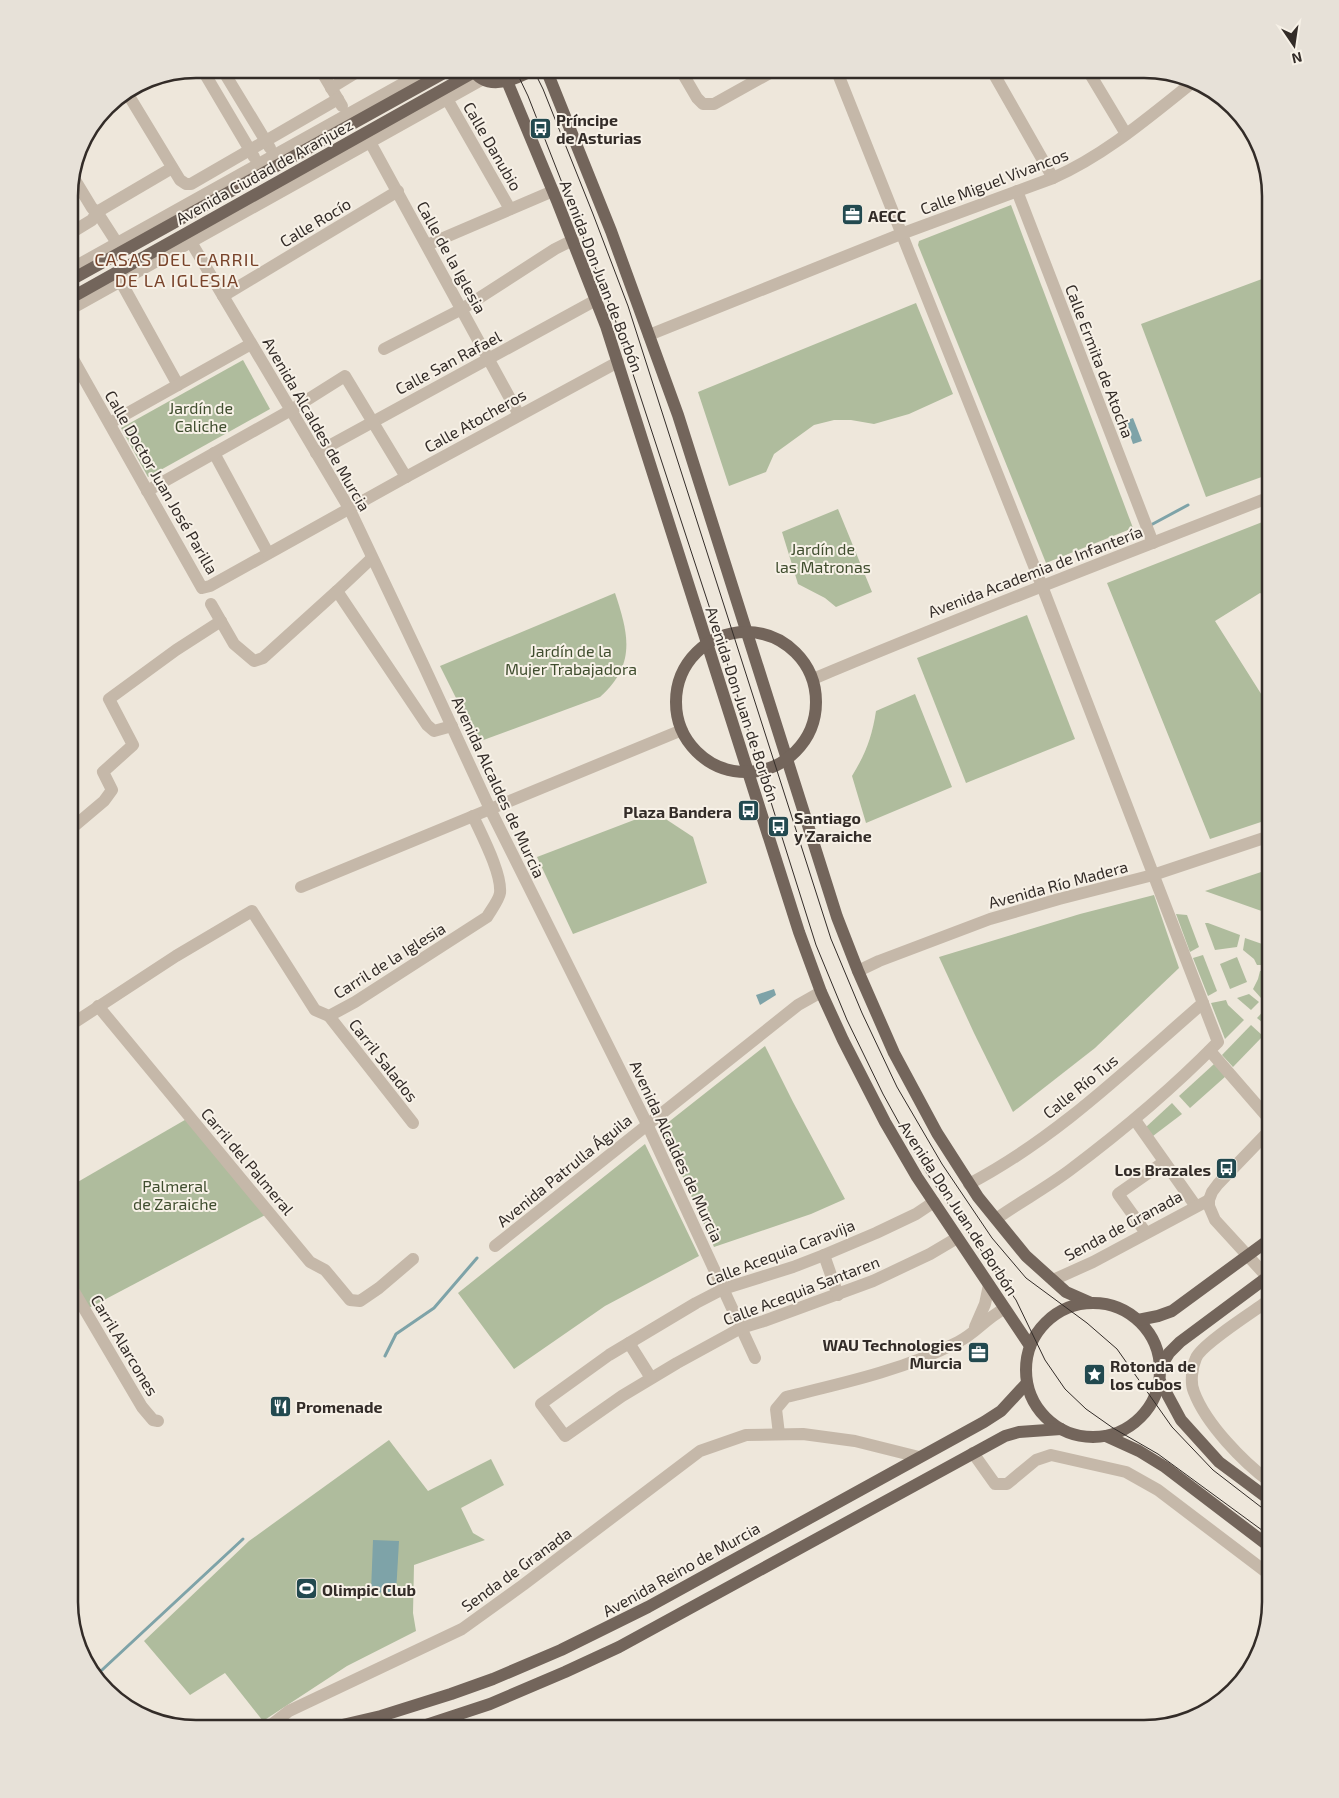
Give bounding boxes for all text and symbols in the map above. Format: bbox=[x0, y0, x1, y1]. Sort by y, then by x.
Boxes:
north arrow bbox=[1269, 20, 1319, 70]
text: N bbox=[1290, 49, 1304, 68]
street label: Calle Danubio bbox=[460, 98, 526, 194]
place label: Príncipe de Asturias bbox=[556, 110, 642, 147]
street label: Avenida Ciudad de Aranjuez bbox=[172, 114, 356, 229]
bus stop icon: Príncipe de Asturias bbox=[528, 116, 552, 140]
street label: Calle Miguel Vivancos bbox=[917, 144, 1071, 218]
street label: Avenida Don Juan de Borbón bbox=[557, 177, 647, 375]
street label: Calle Rocío bbox=[276, 193, 354, 251]
street label: Calle de la Iglesia bbox=[413, 198, 491, 316]
office icon: AECC bbox=[840, 203, 864, 227]
place label: AECC bbox=[868, 206, 906, 225]
district label: CASAS DEL CARRIL DE LA IGLESIA bbox=[94, 248, 260, 291]
street label: Calle Ermita de Atocha bbox=[1062, 281, 1138, 441]
street label: Calle San Rafael bbox=[392, 326, 504, 398]
street label: Avenida Alcaldes de Murcia bbox=[259, 334, 375, 514]
street label: Calle Atocheros bbox=[421, 384, 529, 456]
street label: Calle Doctor Juan José Parilla bbox=[101, 387, 223, 577]
park label: Jardín de Caliche bbox=[169, 398, 233, 435]
street label: Avenida Academia de Infantería bbox=[925, 521, 1145, 621]
park label: Jardín de las Matronas bbox=[775, 539, 871, 576]
street label: Avenida Don Juan de Borbón bbox=[702, 604, 784, 804]
park label: Jardín de la Mujer Trabajadora bbox=[505, 641, 637, 679]
street label: Avenida Alcaldes de Murcia bbox=[449, 693, 549, 881]
bus stop icon: Plaza Bandera bbox=[736, 799, 760, 823]
place label: Plaza Bandera bbox=[623, 802, 732, 821]
place label: Santiago y Zaraiche bbox=[794, 808, 872, 846]
bus stop icon: Santiago y Zaraiche bbox=[766, 814, 790, 838]
street label: Avenida Río Madera bbox=[986, 856, 1130, 912]
street label: Carril de la Iglesia bbox=[330, 918, 448, 1002]
street label: Carril Salados bbox=[346, 1015, 422, 1105]
street label: Calle Río Tus bbox=[1039, 1050, 1121, 1122]
street label: Avenida Alcaldes de Murcia bbox=[627, 1057, 727, 1245]
street label: Carril del Palmeral bbox=[198, 1104, 298, 1219]
street label: Avenida Patrulla Águila bbox=[493, 1110, 635, 1230]
street label: Avenida Don Juan de Borbón bbox=[895, 1117, 1023, 1299]
bus stop icon: Los Brazales bbox=[1215, 1157, 1239, 1181]
place label: Los Brazales bbox=[1115, 1160, 1211, 1179]
park label: Palmeral de Zaraiche bbox=[133, 1176, 217, 1213]
street label: Senda de Granada bbox=[1061, 1186, 1185, 1264]
street label: Calle Acequia Caravija bbox=[703, 1215, 858, 1290]
street label: Calle Acequia Santaren bbox=[720, 1251, 882, 1329]
street label: Carril Alarcones bbox=[87, 1291, 163, 1399]
place label: WAU Technologies Murcia bbox=[823, 1335, 962, 1372]
office icon: WAU Technologies Murcia bbox=[966, 1341, 990, 1365]
place label: Rotonda de los cubos bbox=[1110, 1356, 1196, 1393]
place icon: Rotonda de los cubos bbox=[1082, 1362, 1106, 1386]
restaurant icon: Promenade bbox=[268, 1394, 292, 1418]
place label: Promenade bbox=[296, 1397, 382, 1416]
street label: Avenida Reino de Murcia bbox=[599, 1518, 763, 1620]
street label: Senda de Granada bbox=[457, 1523, 575, 1615]
sports icon: Olimpic Club bbox=[294, 1577, 318, 1601]
place label: Olimpic Club bbox=[322, 1580, 416, 1599]

